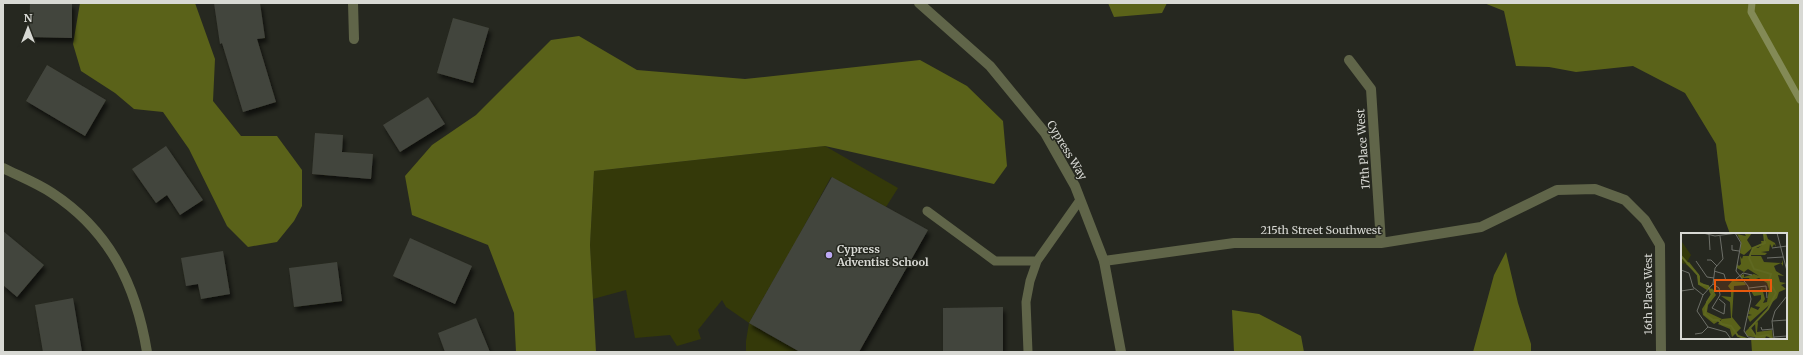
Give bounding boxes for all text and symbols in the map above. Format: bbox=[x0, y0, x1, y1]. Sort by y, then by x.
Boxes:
north arrow bbox=[8, 8, 48, 48]
text: N bbox=[24, 11, 33, 25]
street label: 17th Place West bbox=[1353, 108, 1373, 190]
street label: Cypress Way bbox=[1044, 118, 1090, 183]
street label: 215th Street Southwest bbox=[1261, 223, 1382, 237]
inset map bbox=[1681, 233, 1787, 339]
place label: Cypress Adventist School bbox=[836, 242, 929, 269]
marker: Cypress Adventist School bbox=[824, 250, 834, 260]
street label: 16th Place West bbox=[1641, 253, 1655, 335]

